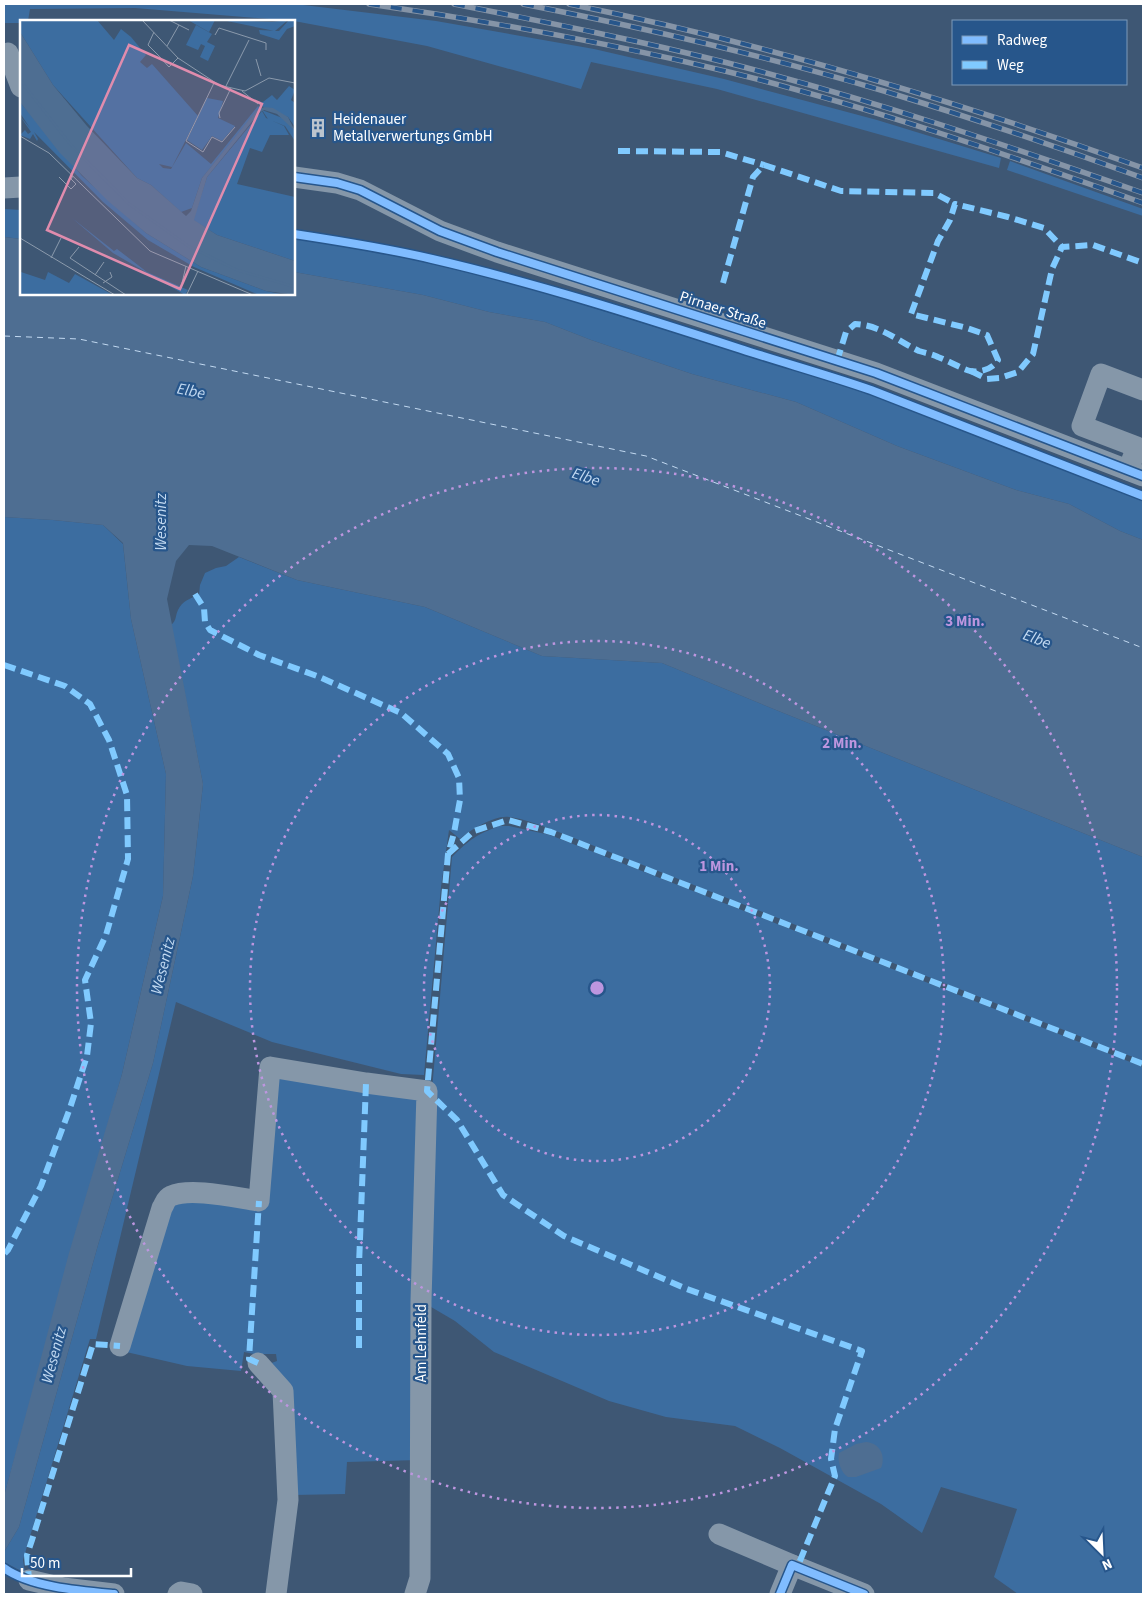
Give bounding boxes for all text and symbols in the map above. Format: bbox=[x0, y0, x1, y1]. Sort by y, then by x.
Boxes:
inset map bbox=[20, 20, 295, 295]
legend bbox=[952, 20, 1127, 85]
text: Radweg bbox=[997, 30, 1047, 51]
text: Weg bbox=[997, 55, 1024, 76]
place label: Heidenauer Metallverwertungs GmbH bbox=[333, 109, 492, 147]
building icon: Heidenauer Metallverwertungs GmbH bbox=[307, 117, 329, 139]
street label: Pirnaer Straße bbox=[677, 286, 769, 334]
water label: Elbe bbox=[175, 378, 207, 405]
water label: Elbe bbox=[569, 462, 603, 492]
water label: Wesenitz bbox=[150, 493, 172, 551]
text: 3 Min. bbox=[945, 611, 985, 632]
water label: Elbe bbox=[1020, 624, 1054, 654]
text: 2 Min. bbox=[822, 733, 862, 754]
text: 1 Min. bbox=[699, 856, 739, 877]
water label: Wesenitz bbox=[145, 935, 181, 997]
centre of rings bbox=[588, 979, 606, 997]
street label: Am Lehnfeld bbox=[411, 1304, 432, 1382]
water label: Wesenitz bbox=[36, 1324, 72, 1386]
north arrow bbox=[1077, 1528, 1127, 1578]
scale bar bbox=[22, 1546, 131, 1578]
text: 50 m bbox=[30, 1553, 60, 1574]
text: N bbox=[1099, 1553, 1115, 1575]

